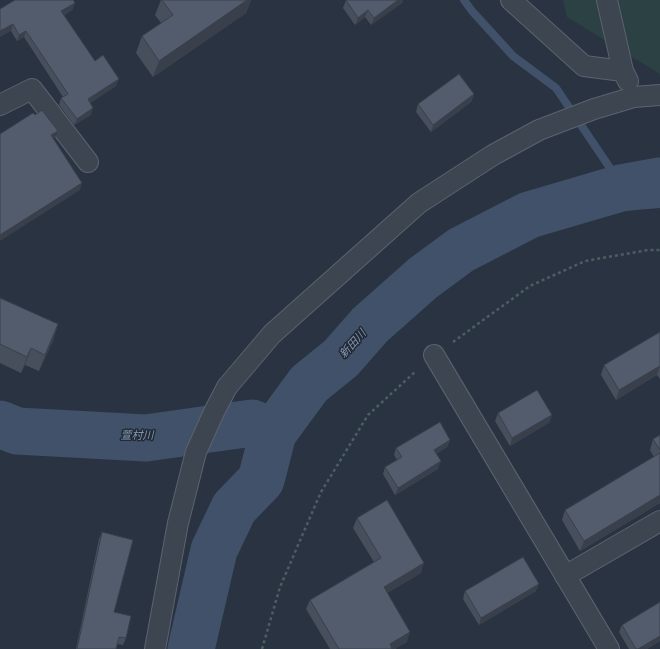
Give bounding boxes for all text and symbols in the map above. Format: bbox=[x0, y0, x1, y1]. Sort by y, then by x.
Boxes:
water label: 新田川 bbox=[337, 327, 369, 361]
water label: 萱村川 bbox=[121, 429, 153, 443]

